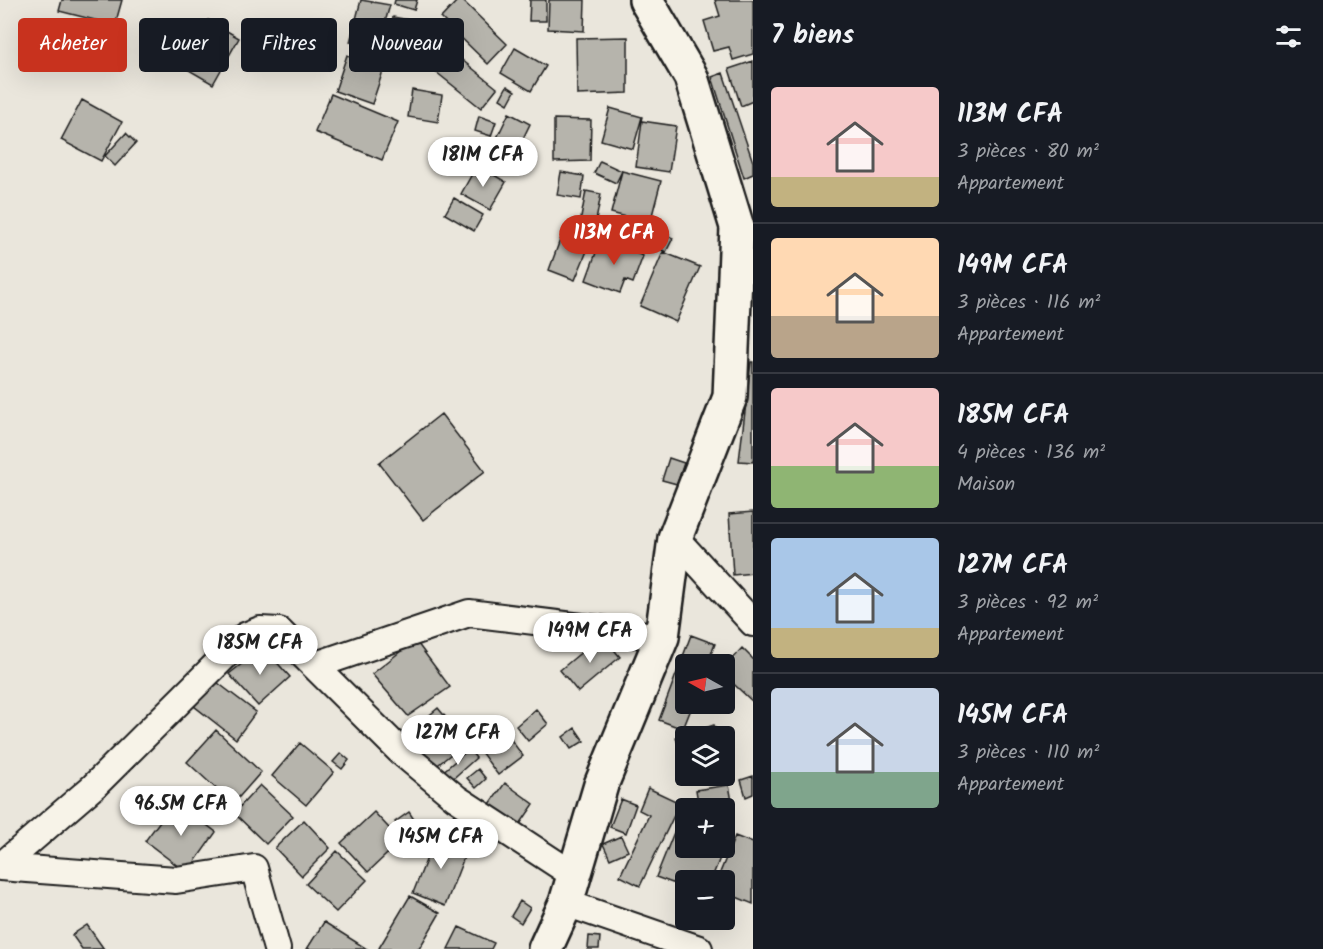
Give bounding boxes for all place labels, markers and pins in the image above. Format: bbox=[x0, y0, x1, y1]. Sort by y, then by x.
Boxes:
pin: 181M CFA bbox=[421, 137, 545, 188]
pin: 113M CFA bbox=[552, 215, 676, 266]
pin: 149M CFA bbox=[528, 613, 652, 664]
pin: 185M CFA bbox=[198, 625, 322, 676]
pin: 127M CFA bbox=[396, 715, 520, 766]
pin: 96.5M CFA bbox=[112, 786, 250, 837]
pin: 145M CFA bbox=[379, 819, 503, 870]

